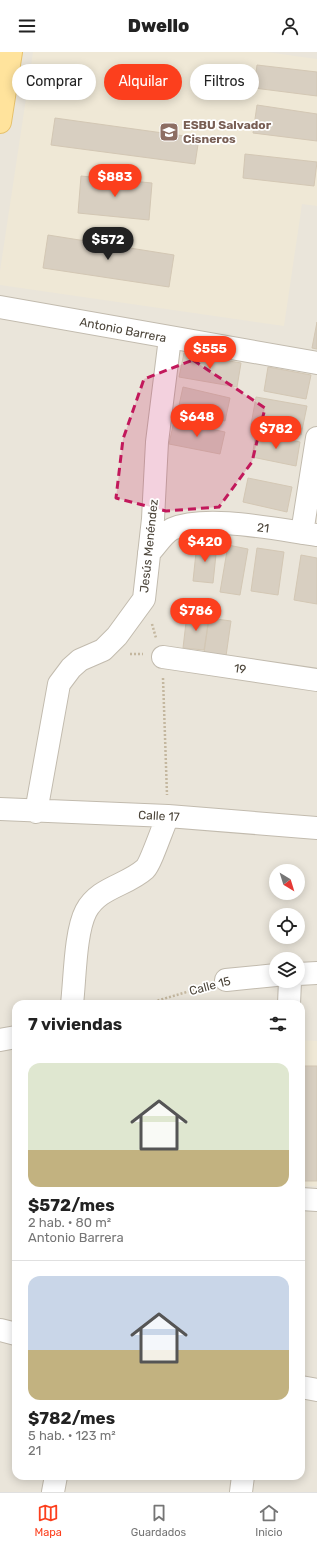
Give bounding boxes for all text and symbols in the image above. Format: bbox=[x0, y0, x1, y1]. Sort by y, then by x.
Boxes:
icon: menu bbox=[16, 15, 38, 37]
text: Dwello bbox=[128, 15, 189, 37]
icon: person bbox=[279, 15, 301, 37]
chip: Comprar bbox=[12, 64, 96, 100]
chip: Alquilar bbox=[104, 64, 182, 100]
chip: Filtros bbox=[190, 64, 259, 100]
place label: ESBU Salvador Cisneros bbox=[183, 118, 272, 146]
school or university icon: ESBU Salvador Cisneros bbox=[158, 121, 180, 143]
pin: $883 bbox=[91, 164, 139, 198]
text: $883 bbox=[98, 169, 132, 184]
pin: $572 bbox=[84, 227, 132, 261]
text: $572 bbox=[92, 232, 124, 247]
street label: Antonio Barrera bbox=[78, 315, 168, 345]
pin: $555 bbox=[186, 336, 234, 370]
text: $555 bbox=[193, 341, 227, 356]
pin: $648 bbox=[173, 404, 221, 438]
text: $648 bbox=[180, 409, 214, 424]
pin: $782 bbox=[252, 416, 300, 450]
text: $782 bbox=[259, 421, 293, 436]
street label: Jesús Menéndez bbox=[137, 498, 161, 594]
street label: 21 bbox=[256, 520, 270, 536]
pin: $420 bbox=[181, 529, 229, 563]
text: $420 bbox=[188, 534, 222, 549]
pin: $786 bbox=[172, 598, 220, 632]
text: $786 bbox=[179, 603, 213, 618]
street label: 19 bbox=[233, 661, 247, 677]
street label: Calle 17 bbox=[138, 808, 180, 824]
north arrow bbox=[269, 864, 305, 900]
map controls bbox=[269, 864, 305, 988]
button: locate bbox=[269, 908, 305, 944]
button: layers bbox=[269, 952, 305, 988]
street label: Calle 15 bbox=[188, 974, 232, 998]
icon: filters bbox=[267, 1013, 289, 1035]
text: 7 viviendas bbox=[28, 1014, 122, 1034]
icon: home bbox=[123, 1089, 195, 1161]
text: $572/mes bbox=[28, 1195, 115, 1215]
text: 2 hab. · 80 m² bbox=[28, 1215, 111, 1230]
text: Antonio Barrera bbox=[28, 1230, 124, 1245]
icon: home bbox=[123, 1302, 195, 1374]
text: $782/mes bbox=[28, 1408, 115, 1428]
text: 5 hab. · 123 m² bbox=[28, 1428, 116, 1443]
text: 21 bbox=[28, 1443, 41, 1458]
tab: Mapa bbox=[34, 1502, 62, 1539]
tab: Guardados bbox=[131, 1502, 186, 1539]
tab: Inicio bbox=[255, 1502, 283, 1539]

